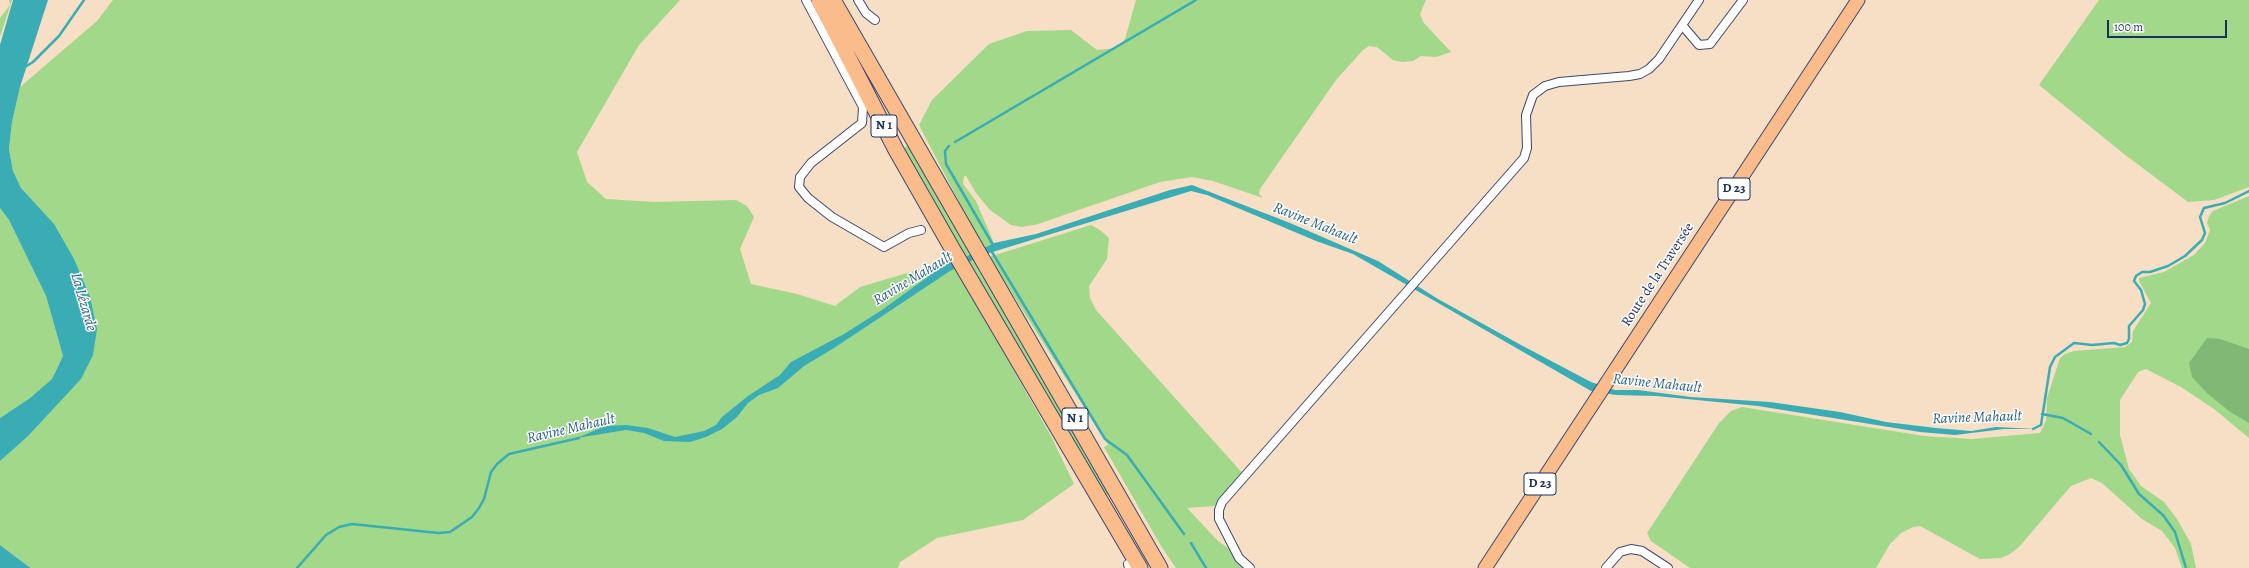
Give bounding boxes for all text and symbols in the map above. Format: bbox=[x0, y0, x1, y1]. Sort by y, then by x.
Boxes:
scale bar bbox=[2109, 12, 2229, 38]
text: 100 m bbox=[2114, 19, 2143, 35]
road number: N 1 bbox=[871, 115, 897, 137]
road number: D 23 bbox=[1718, 178, 1750, 200]
water label: Ravine Mahault bbox=[1270, 199, 1360, 249]
street label: Route de la Traversée bbox=[1618, 220, 1698, 330]
water label: Ravine Mahault bbox=[870, 248, 956, 310]
water label: La Lézarde bbox=[66, 271, 100, 333]
water label: Ravine Mahault bbox=[1612, 370, 1702, 398]
water label: Ravine Mahault bbox=[1932, 407, 2022, 429]
road number: N 1 bbox=[1062, 408, 1088, 430]
water label: Ravine Mahault bbox=[525, 410, 617, 448]
road number: D 23 bbox=[1524, 473, 1556, 495]

